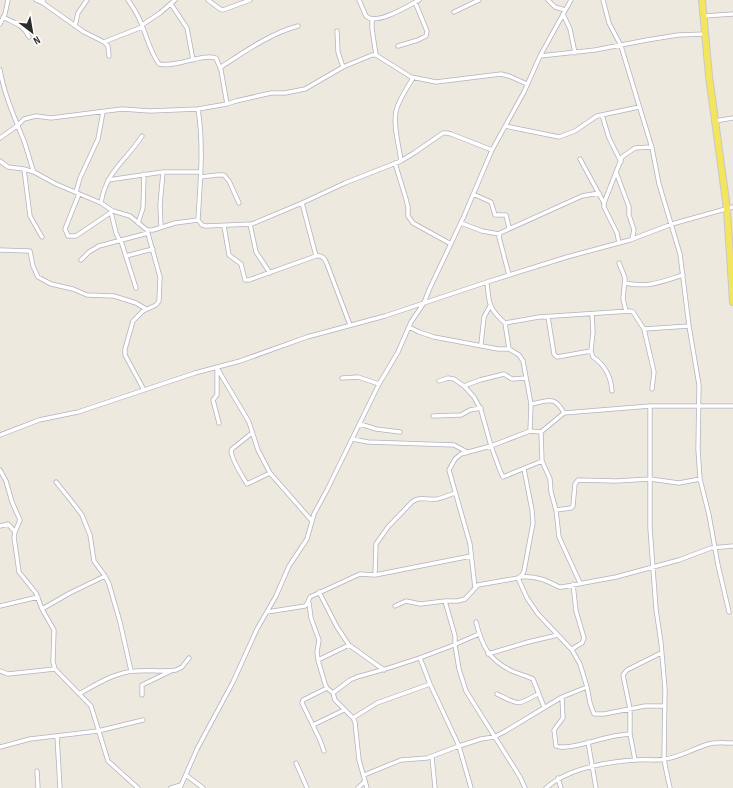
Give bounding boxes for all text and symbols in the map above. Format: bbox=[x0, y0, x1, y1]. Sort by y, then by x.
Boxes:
north arrow bbox=[12, 12, 52, 52]
text: N bbox=[31, 33, 43, 47]

